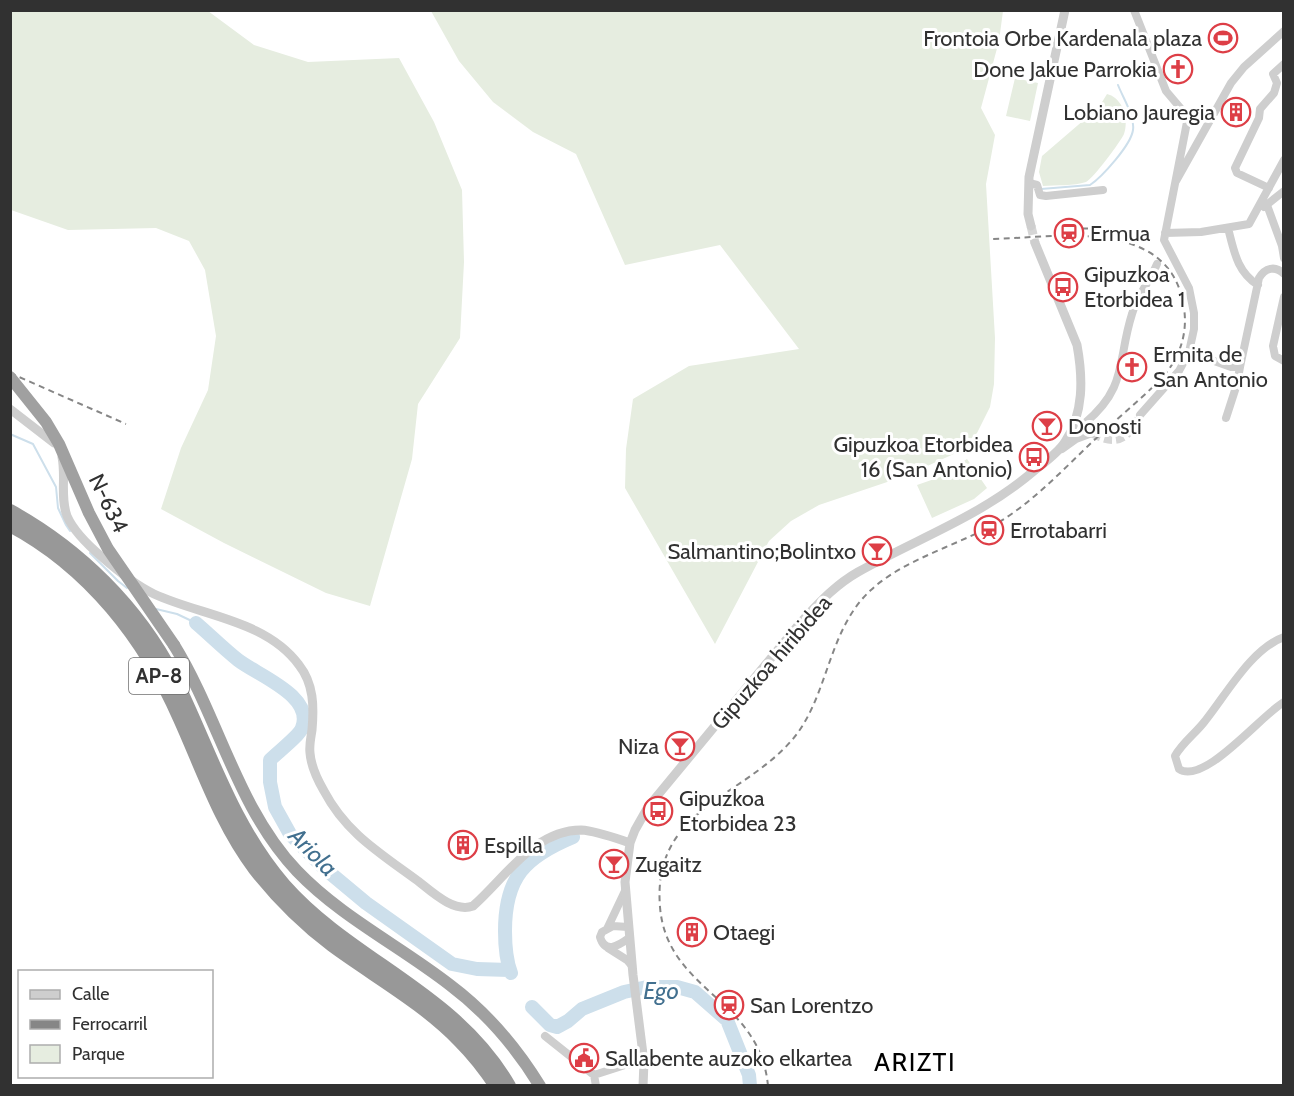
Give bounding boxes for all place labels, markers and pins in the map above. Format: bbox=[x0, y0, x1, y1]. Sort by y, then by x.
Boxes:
sports icon: Frontoia Orbe Kardenala plaza bbox=[1207, 22, 1239, 54]
place label: Frontoia Orbe Kardenala plaza bbox=[923, 25, 1202, 52]
church icon: Done Jakue Parrokia bbox=[1162, 53, 1194, 85]
place label: Done Jakue Parrokia bbox=[973, 56, 1157, 83]
building icon: Lobiano Jauregia bbox=[1220, 96, 1252, 128]
place label: Lobiano Jauregia bbox=[1063, 99, 1215, 126]
station icon: Ermua bbox=[1053, 217, 1085, 249]
place label: Ermua bbox=[1090, 220, 1151, 247]
place label: Gipuzkoa Etorbidea 1 bbox=[1084, 261, 1185, 313]
bus stop icon: Gipuzkoa Etorbidea 1 bbox=[1047, 271, 1079, 303]
place label: Ermita de San Antonio bbox=[1153, 341, 1268, 393]
church icon: Ermita de San Antonio bbox=[1116, 351, 1148, 383]
bar icon: Donosti bbox=[1031, 410, 1063, 442]
place label: Donosti bbox=[1068, 413, 1142, 440]
place label: Gipuzkoa Etorbidea 16 (San Antonio) bbox=[833, 431, 1013, 483]
bus stop icon: Gipuzkoa Etorbidea 16 (San Antonio) bbox=[1018, 441, 1050, 473]
station icon: Errotabarri bbox=[973, 514, 1005, 546]
place label: Errotabarri bbox=[1010, 517, 1107, 544]
bar icon: Salmantino;Bolintxo bbox=[861, 535, 893, 567]
place label: Salmantino;Bolintxo bbox=[667, 538, 856, 565]
bar icon: Niza bbox=[664, 730, 696, 762]
place label: Niza bbox=[618, 733, 659, 760]
place label: Gipuzkoa Etorbidea 23 bbox=[679, 785, 797, 837]
bus stop icon: Gipuzkoa Etorbidea 23 bbox=[642, 795, 674, 827]
building icon: Espilla bbox=[447, 829, 479, 861]
place label: Espilla bbox=[484, 832, 543, 859]
bar icon: Zugaitz bbox=[598, 848, 630, 880]
place label: Zugaitz bbox=[635, 851, 702, 878]
building icon: Otaegi bbox=[676, 916, 708, 948]
place label: Otaegi bbox=[713, 919, 775, 946]
station icon: San Lorentzo bbox=[713, 989, 745, 1021]
place label: San Lorentzo bbox=[750, 992, 873, 1019]
public building icon: Sallabente auzoko elkartea bbox=[568, 1042, 600, 1074]
place label: Sallabente auzoko elkartea bbox=[605, 1045, 853, 1072]

